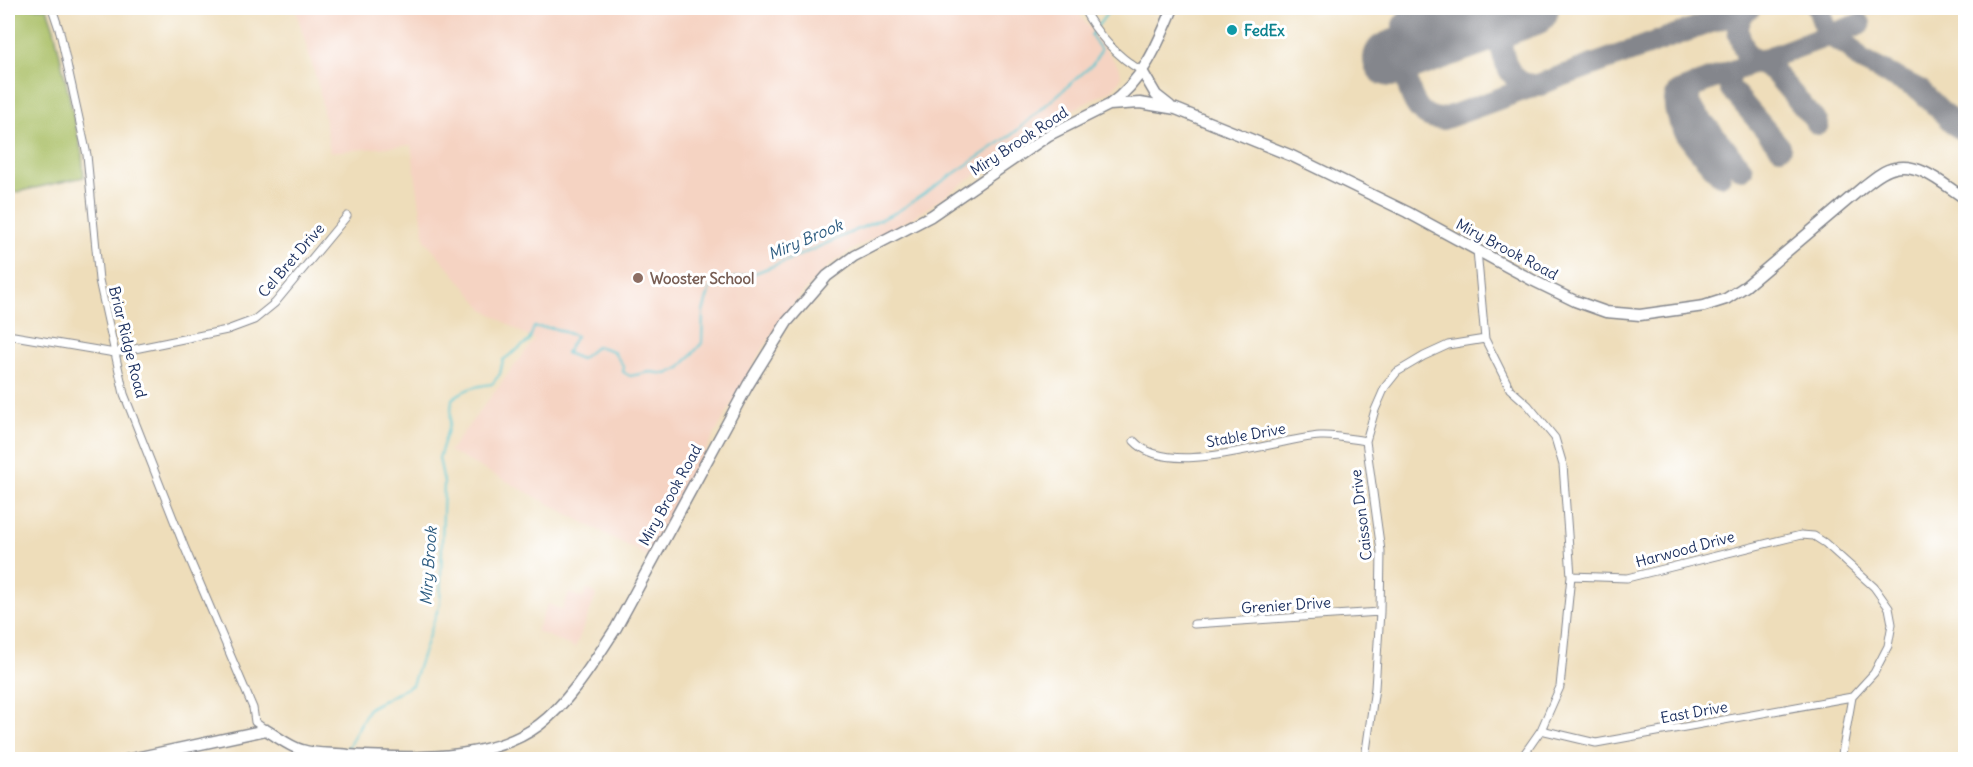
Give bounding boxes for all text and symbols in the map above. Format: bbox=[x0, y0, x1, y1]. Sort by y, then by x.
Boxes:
place label: FedEx bbox=[1244, 21, 1285, 40]
marker: FedEx bbox=[1225, 23, 1239, 37]
street label: Miry Brook Road bbox=[967, 102, 1072, 180]
water label: Miry Brook bbox=[765, 214, 847, 264]
street label: Miry Brook Road bbox=[1453, 214, 1561, 284]
street label: Cel Bret Drive bbox=[254, 219, 328, 301]
place label: Wooster School bbox=[650, 269, 754, 288]
marker: Wooster School bbox=[631, 271, 645, 285]
street label: Briar Ridge Road bbox=[105, 284, 151, 400]
street label: Stable Drive bbox=[1205, 419, 1287, 451]
street label: Miry Brook Road bbox=[634, 441, 706, 549]
street label: Caisson Drive bbox=[1346, 468, 1376, 562]
water label: Miry Brook bbox=[415, 524, 441, 606]
street label: Harwood Drive bbox=[1633, 527, 1737, 571]
street label: Grenier Drive bbox=[1241, 592, 1331, 618]
street label: East Drive bbox=[1659, 697, 1729, 727]

